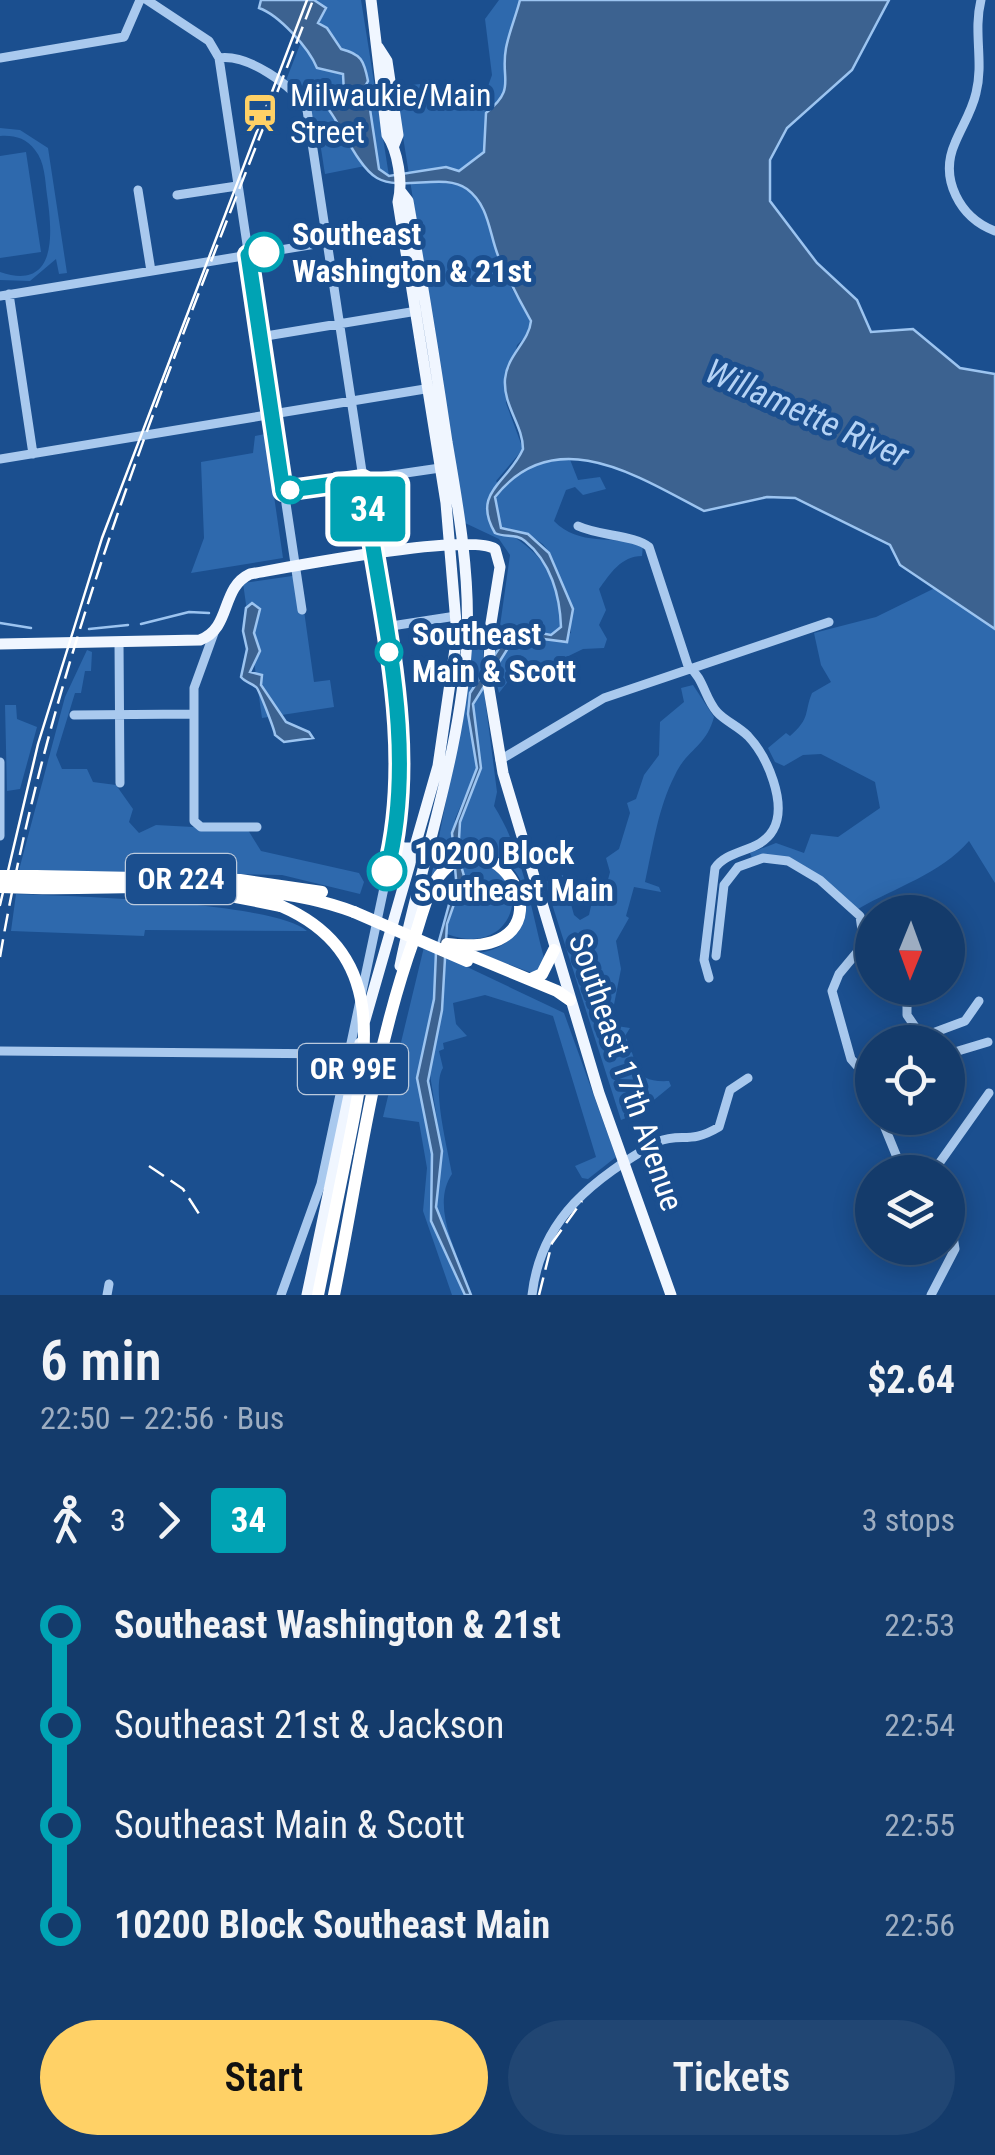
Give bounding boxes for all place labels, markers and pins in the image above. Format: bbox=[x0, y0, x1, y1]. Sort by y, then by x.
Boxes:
place label: Milwaukie/Main Street bbox=[290, 76, 491, 151]
station icon: Milwaukie/Main Street bbox=[239, 92, 281, 134]
place label: Southeast Washington & 21st bbox=[292, 215, 532, 290]
marker: Southeast Washington & 21st bbox=[245, 233, 283, 271]
unlabelled marker bbox=[277, 477, 303, 503]
place label: Southeast Main & Scott bbox=[412, 615, 576, 690]
marker: Southeast Main & Scott bbox=[376, 639, 402, 665]
place label: 10200 Block Southeast Main bbox=[414, 834, 614, 909]
marker: 10200 Block Southeast Main bbox=[368, 852, 406, 890]

